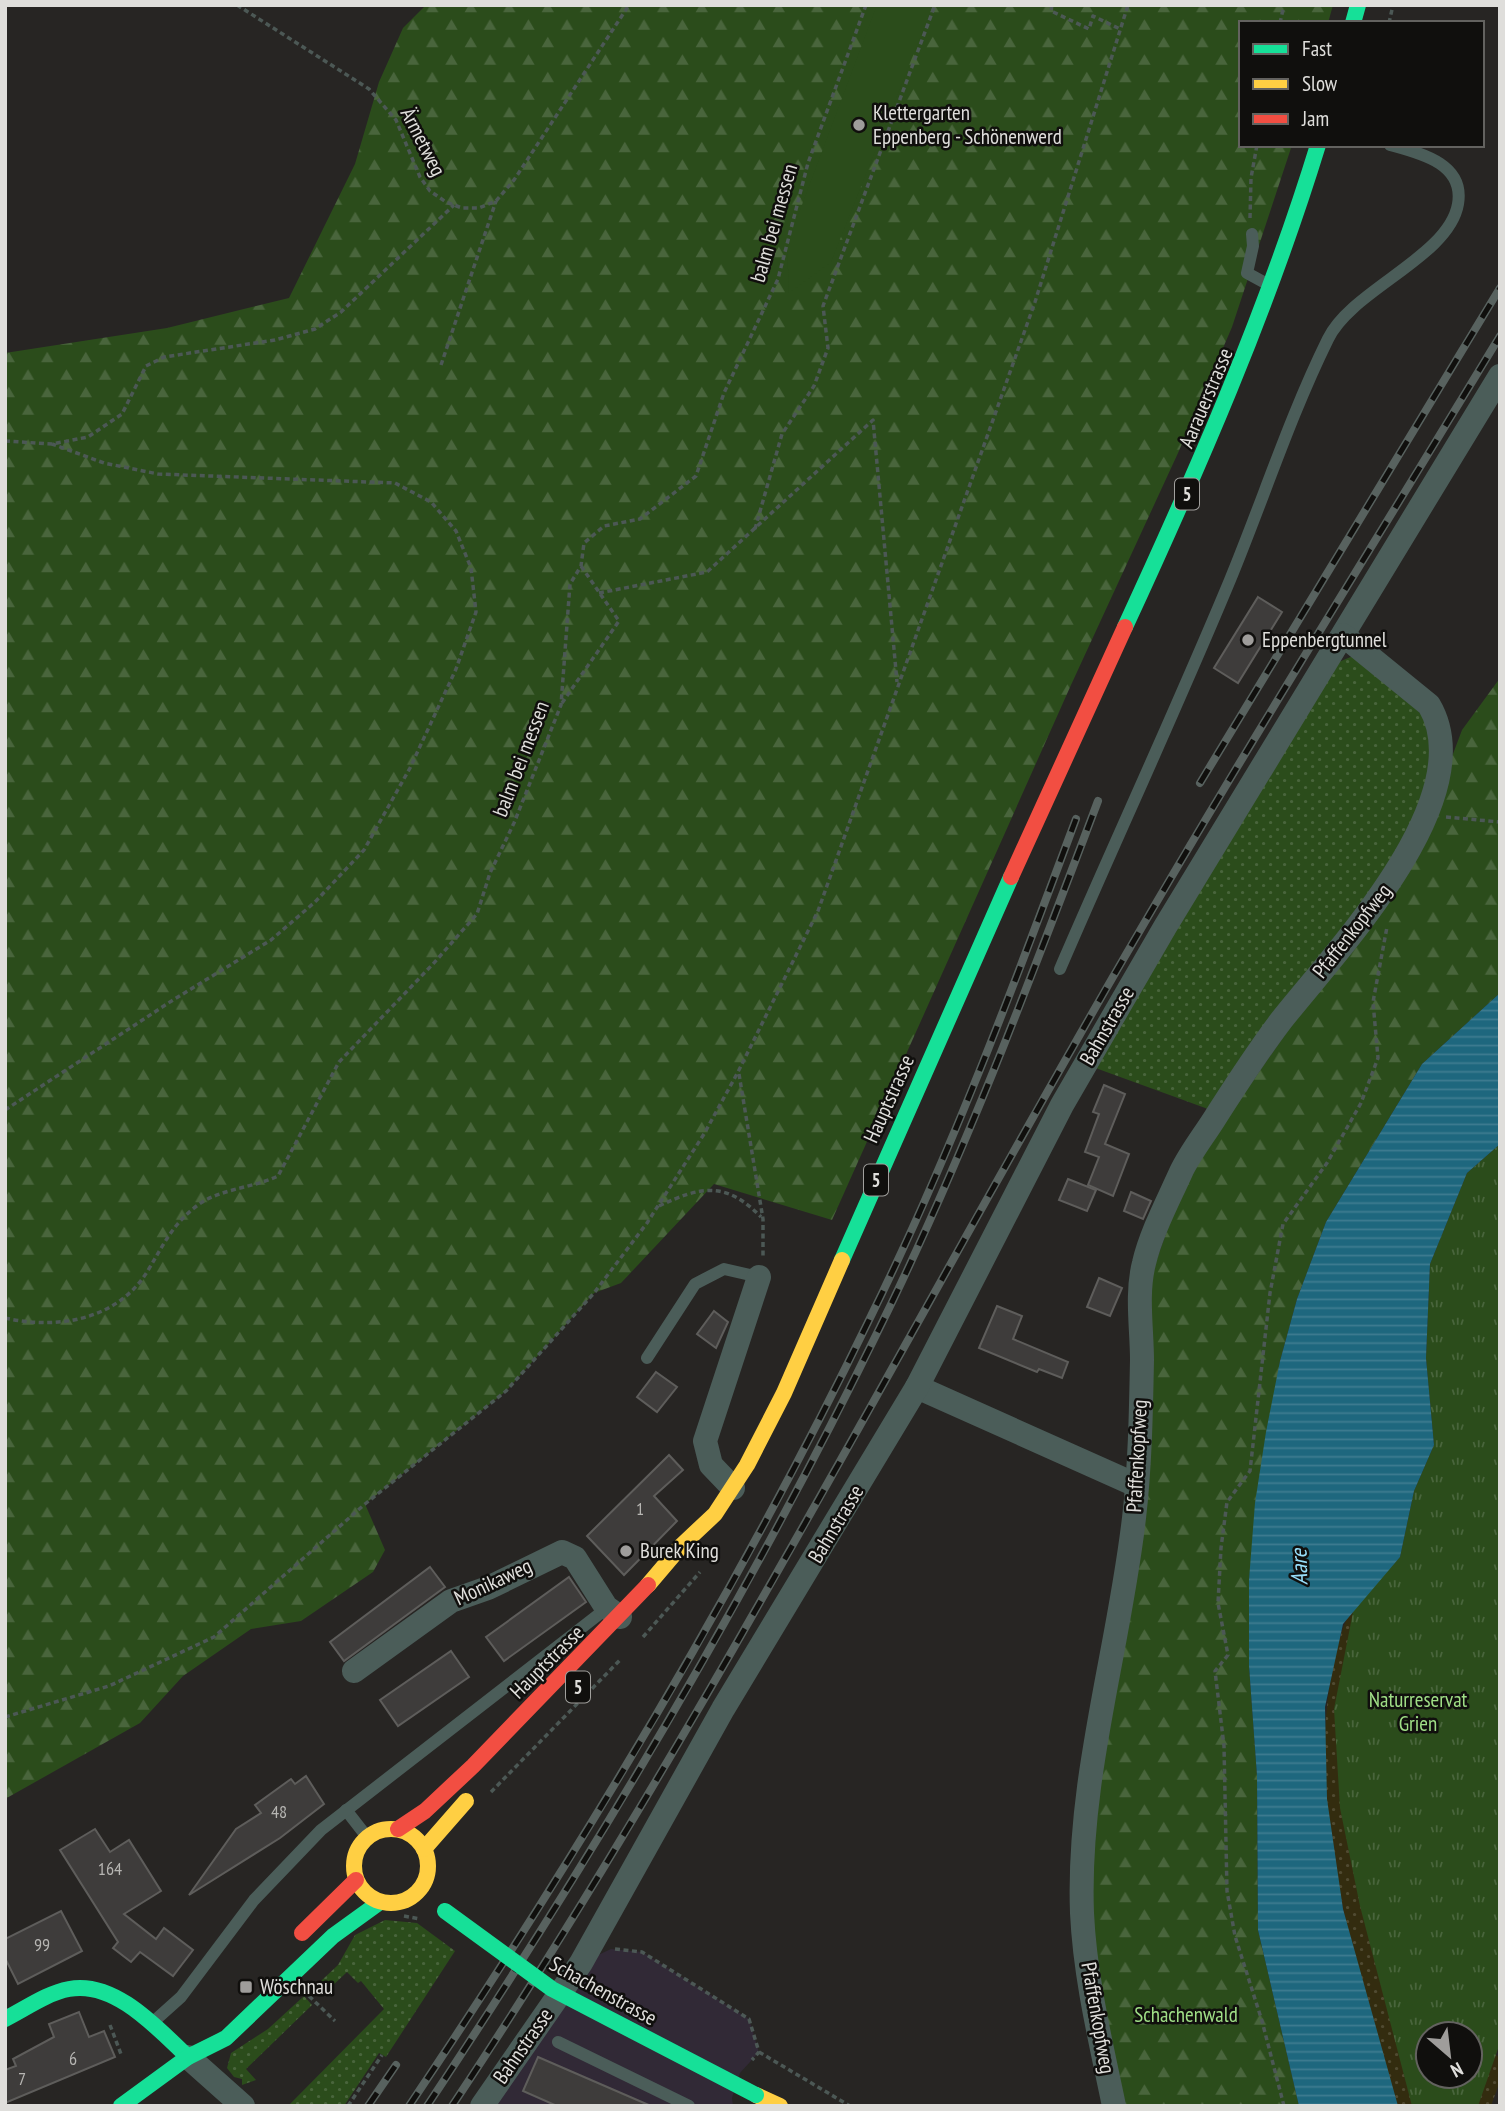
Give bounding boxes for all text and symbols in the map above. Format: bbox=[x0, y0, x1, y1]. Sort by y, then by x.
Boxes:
legend bbox=[1239, 21, 1484, 147]
text: Fast bbox=[1302, 35, 1332, 62]
text: Slow bbox=[1302, 70, 1338, 97]
place label: Klettergarten Eppenberg - Schönenwerd bbox=[873, 99, 1062, 150]
street label: Ärmetweg bbox=[395, 103, 452, 181]
text: Jam bbox=[1301, 105, 1329, 132]
marker: Klettergarten Eppenberg - Schönenwerd bbox=[851, 117, 867, 133]
street label: balm bei messen bbox=[744, 161, 803, 285]
street label: Aarauerstrasse bbox=[1172, 344, 1239, 452]
road number: 5 bbox=[1175, 478, 1199, 509]
place label: Eppenbergtunnel bbox=[1262, 626, 1387, 653]
marker: Eppenbergtunnel bbox=[1240, 632, 1256, 648]
street label: balm bei messen bbox=[486, 697, 555, 820]
street label: Pfaffenkopfweg bbox=[1306, 878, 1397, 983]
street label: Bahnstrasse bbox=[1073, 981, 1140, 1070]
street label: Hauptstrasse bbox=[857, 1051, 920, 1147]
road number: 5 bbox=[864, 1164, 888, 1196]
street label: Pfaffenkopfweg bbox=[1120, 1399, 1153, 1513]
street label: Bahnstrasse bbox=[802, 1480, 869, 1568]
house number: 1 bbox=[636, 1497, 644, 1520]
place label: Burek King bbox=[640, 1537, 719, 1564]
marker: Burek King bbox=[618, 1543, 634, 1559]
water label: Aare bbox=[1283, 1547, 1314, 1585]
street label: Monikaweg bbox=[450, 1552, 536, 1611]
street label: Hauptstrasse bbox=[504, 1619, 589, 1704]
road number: 5 bbox=[566, 1672, 590, 1702]
park label: Naturreservat Grien bbox=[1369, 1686, 1468, 1737]
house number: 48 bbox=[271, 1800, 287, 1823]
house number: 164 bbox=[98, 1857, 122, 1880]
house number: 99 bbox=[34, 1933, 50, 1956]
street label: Schachenstrasse bbox=[545, 1950, 662, 2031]
street label: Pfaffenkopfweg bbox=[1075, 1960, 1122, 2076]
place label: Wöschnau bbox=[260, 1973, 333, 2000]
marker: Wöschnau bbox=[238, 1979, 254, 1995]
park label: Schachenwald bbox=[1134, 2001, 1238, 2028]
street label: Bahnstrasse bbox=[487, 2002, 559, 2089]
north arrow bbox=[1414, 2020, 1484, 2090]
house number: 6 bbox=[69, 2047, 77, 2070]
text: N bbox=[1447, 2057, 1467, 2083]
house number: 7 bbox=[18, 2067, 26, 2090]

